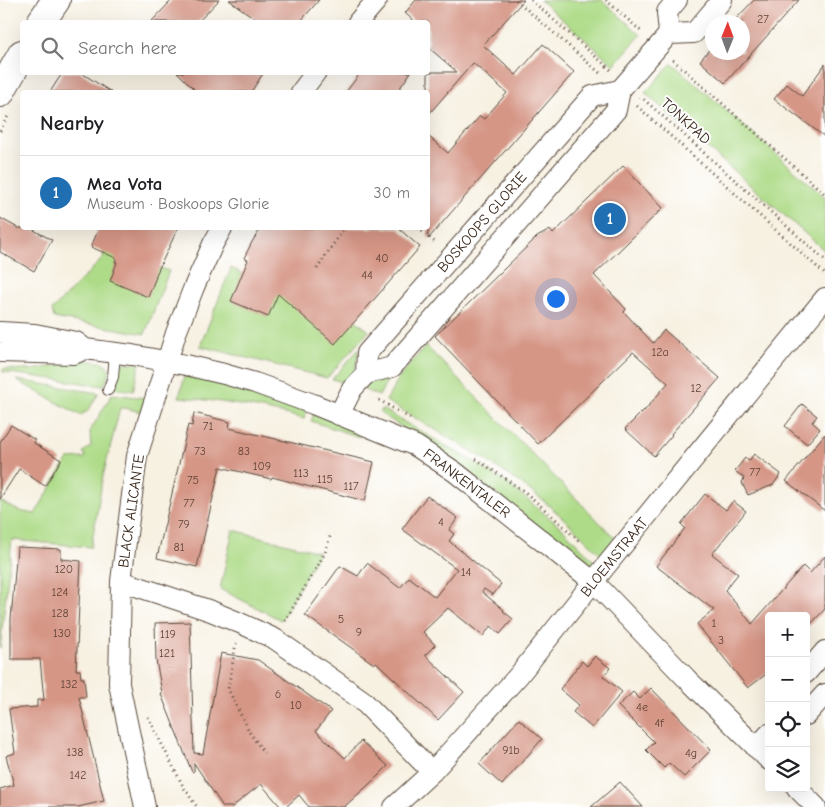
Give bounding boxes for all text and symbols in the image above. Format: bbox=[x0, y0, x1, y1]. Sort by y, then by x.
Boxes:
house number: 27 bbox=[757, 12, 769, 26]
north arrow bbox=[705, 15, 750, 60]
search box bbox=[20, 20, 430, 75]
icon: search bbox=[38, 34, 66, 62]
text: Search here bbox=[78, 37, 177, 59]
street label: TONKPAD bbox=[657, 94, 715, 148]
text: Nearby bbox=[40, 111, 104, 135]
street label: BOSKOOPS GLORIE bbox=[433, 168, 531, 276]
text: Mea Vota bbox=[87, 173, 162, 195]
text: 1 bbox=[53, 184, 59, 202]
text: 30 m bbox=[374, 184, 410, 202]
text: Museum · Boskoops Glorie bbox=[87, 195, 269, 213]
pin: 1 bbox=[594, 200, 626, 238]
house number: 40 bbox=[375, 251, 389, 265]
house number: 44 bbox=[361, 268, 373, 282]
your location bbox=[543, 286, 569, 312]
house number: 12a bbox=[651, 345, 669, 359]
house number: 12 bbox=[690, 381, 702, 395]
house number: 71 bbox=[203, 419, 213, 433]
house number: 73 bbox=[194, 444, 206, 458]
house number: 83 bbox=[238, 444, 250, 458]
street label: FRANKENTALER bbox=[420, 444, 514, 522]
street label: BLACK ALICANTE bbox=[114, 453, 148, 569]
house number: 109 bbox=[253, 459, 271, 473]
house number: 77 bbox=[749, 465, 761, 479]
house number: 113 bbox=[293, 466, 309, 480]
house number: 115 bbox=[317, 472, 333, 486]
house number: 75 bbox=[187, 473, 199, 487]
house number: 117 bbox=[343, 479, 359, 493]
house number: 77 bbox=[183, 496, 195, 510]
street label: BLOEMSTRAAT bbox=[577, 514, 652, 600]
house number: 4 bbox=[438, 515, 444, 529]
house number: 79 bbox=[178, 517, 190, 531]
house number: 81 bbox=[174, 540, 185, 554]
house number: 120 bbox=[55, 562, 73, 576]
house number: 14 bbox=[461, 565, 471, 579]
house number: 124 bbox=[52, 585, 69, 599]
house number: 128 bbox=[51, 606, 69, 620]
house number: 5 bbox=[338, 612, 344, 626]
map controls bbox=[765, 612, 810, 792]
button: + bbox=[765, 612, 810, 657]
house number: 1 bbox=[712, 616, 717, 630]
house number: 9 bbox=[356, 625, 362, 639]
house number: 130 bbox=[53, 626, 71, 640]
house number: 119 bbox=[160, 627, 176, 641]
house number: 3 bbox=[718, 633, 724, 647]
house number: 121 bbox=[159, 646, 175, 660]
button: − bbox=[765, 657, 810, 702]
house number: 132 bbox=[60, 677, 78, 691]
house number: 6 bbox=[275, 687, 281, 701]
house number: 10 bbox=[290, 698, 302, 712]
house number: 4e bbox=[636, 700, 648, 714]
button: locate bbox=[765, 702, 810, 747]
house number: 4f bbox=[654, 716, 664, 730]
house number: 91b bbox=[502, 743, 520, 757]
house number: 138 bbox=[66, 745, 84, 759]
house number: 4g bbox=[685, 746, 697, 760]
button: layers bbox=[765, 747, 810, 792]
house number: 142 bbox=[70, 768, 86, 782]

